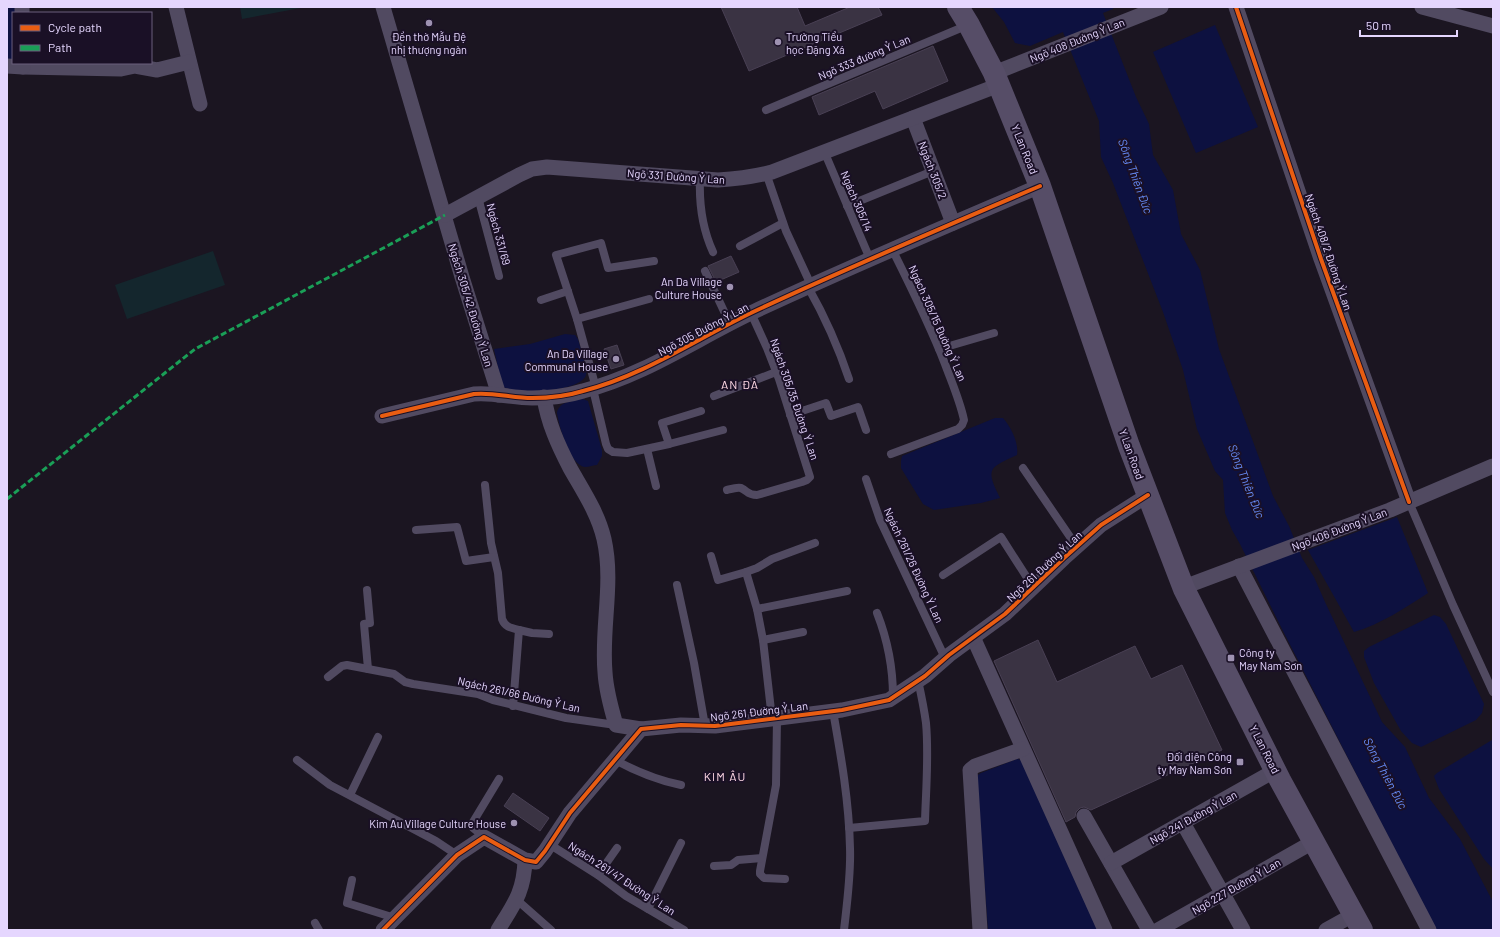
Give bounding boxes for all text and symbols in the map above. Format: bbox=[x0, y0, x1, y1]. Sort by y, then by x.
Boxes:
legend bbox=[12, 12, 152, 64]
scale bar bbox=[1360, 12, 1457, 38]
street label: Ngõ 408 Đường Ỷ Lan bbox=[1028, 15, 1126, 65]
marker: Đền thờ Mẫu Đệ nhị thượng ngàn bbox=[424, 18, 434, 28]
text: 50 m bbox=[1366, 18, 1391, 32]
text: Cycle path bbox=[48, 20, 102, 34]
place label: Đền thờ Mẫu Đệ nhị thượng ngàn bbox=[391, 30, 467, 56]
place label: Trường Tiểu học Đặng Xá bbox=[786, 30, 845, 56]
street label: Ngõ 333 đường Ỷ Lan bbox=[816, 32, 912, 82]
marker: Trường Tiểu học Đặng Xá bbox=[773, 37, 783, 47]
text: Path bbox=[48, 40, 72, 54]
street label: Y Lan Road bbox=[1009, 122, 1041, 176]
water label: Sông Thiên Đức bbox=[1116, 137, 1156, 215]
street label: Ngách 305/2 bbox=[916, 139, 950, 201]
street label: Ngõ 331 Đường Ỷ Lan bbox=[627, 166, 725, 186]
street label: Ngách 305/14 bbox=[838, 169, 876, 233]
street label: Ngách 408/2 Đường Ỷ Lan bbox=[1303, 192, 1355, 312]
street label: Ngách 331/69 bbox=[484, 202, 514, 267]
street label: Ngách 305/42 Đường Ỷ Lan bbox=[446, 242, 496, 368]
street label: Ngách 305/15 Đường Ỷ Lan bbox=[906, 263, 970, 383]
place label: An Da Village Culture House bbox=[655, 275, 722, 301]
marker: An Da Village Culture House bbox=[725, 282, 735, 292]
street label: Ngõ 305 Đường Ỷ Lan bbox=[656, 300, 751, 358]
street label: Ngách 305/35 Đường Ỷ Lan bbox=[768, 337, 822, 461]
place label: An Da Village Communal House bbox=[525, 347, 608, 373]
marker: An Da Village Communal House bbox=[611, 354, 621, 364]
district label: AN ĐÀ bbox=[721, 377, 759, 391]
street label: Y Lan Road bbox=[1117, 427, 1147, 481]
water label: Sông Thiên Đức bbox=[1226, 442, 1268, 520]
street label: Ngách 261/26 Đường Ỷ Lan bbox=[882, 505, 946, 625]
street label: Ngõ 406 Đường Ỷ Lan bbox=[1290, 505, 1389, 553]
street label: Ngõ 261 Đường Ỷ Lan bbox=[1004, 528, 1084, 604]
place label: Công ty May Nam Sơn bbox=[1239, 646, 1302, 672]
marker: Công ty May Nam Sơn bbox=[1226, 653, 1236, 663]
street label: Ngách 261/66 Đường Ỷ Lan bbox=[457, 674, 582, 714]
street label: Ngõ 261 Đường Ỷ Lan bbox=[709, 699, 809, 723]
street label: Y Lan Road bbox=[1247, 723, 1283, 775]
water label: Sông Thiên Đức bbox=[1361, 735, 1411, 811]
place label: Đối diện Công ty May Nam Sơn bbox=[1157, 750, 1232, 776]
marker: Đối diện Công ty May Nam Sơn bbox=[1235, 757, 1245, 767]
district label: KIM ÂU bbox=[704, 769, 746, 783]
street label: Ngõ 241 Đường Ỷ Lan bbox=[1147, 788, 1239, 846]
place label: Kim Au Village Culture House bbox=[369, 817, 506, 830]
marker: Kim Au Village Culture House bbox=[509, 818, 519, 828]
street label: Ngách 261/47 Đường Ỷ Lan bbox=[566, 839, 678, 917]
street label: Ngõ 227 Đường Ỷ Lan bbox=[1189, 855, 1283, 917]

